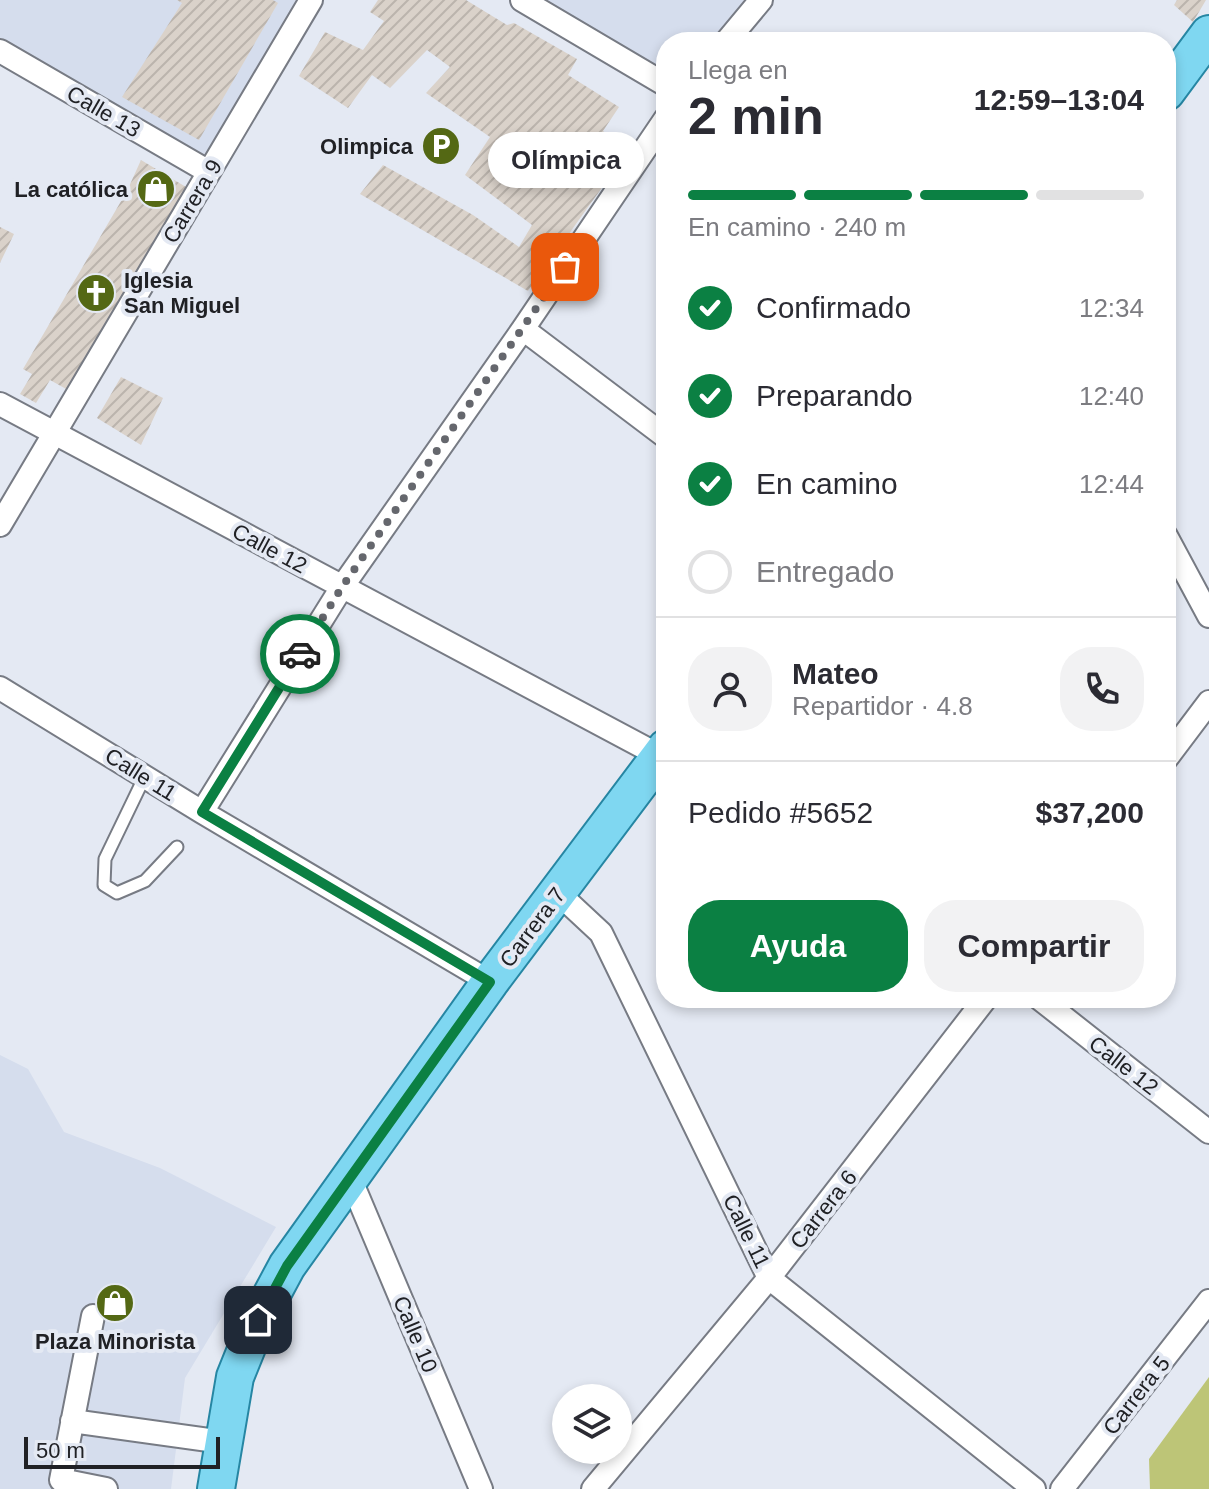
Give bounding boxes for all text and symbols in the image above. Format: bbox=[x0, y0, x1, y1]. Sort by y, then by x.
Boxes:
text: Llega en bbox=[688, 55, 788, 85]
street label: Calle 13 bbox=[63, 80, 145, 142]
text: 12:59–13:04 bbox=[974, 83, 1144, 116]
text: 2 min bbox=[688, 87, 824, 145]
parking icon: Olimpica bbox=[420, 125, 462, 167]
callout: Olímpica bbox=[487, 131, 643, 187]
place label: Olimpica bbox=[320, 134, 414, 159]
text: Olímpica bbox=[511, 145, 621, 175]
street label: Carrera 9 bbox=[158, 155, 227, 248]
shop icon: La católica bbox=[135, 168, 177, 210]
place label: La católica bbox=[14, 177, 129, 202]
text: En camino · 240 m bbox=[688, 212, 906, 242]
pin bbox=[531, 233, 599, 301]
icon: bag bbox=[543, 245, 587, 289]
place label: Iglesia San Miguel bbox=[124, 268, 240, 318]
church icon: Iglesia San Miguel bbox=[75, 272, 117, 314]
icon: check bbox=[688, 286, 732, 330]
text: Confirmado bbox=[756, 291, 911, 324]
text: 12:34 bbox=[1079, 293, 1144, 323]
icon: check bbox=[688, 374, 732, 418]
text: Preparando bbox=[756, 379, 913, 412]
text: 12:40 bbox=[1079, 381, 1144, 411]
icon: check bbox=[688, 462, 732, 506]
text: En camino bbox=[756, 467, 898, 500]
text: 12:44 bbox=[1079, 469, 1144, 499]
street label: Calle 12 bbox=[228, 518, 311, 578]
text: Entregado bbox=[756, 555, 894, 588]
courier bbox=[260, 614, 340, 694]
icon: car bbox=[278, 632, 322, 676]
button: person bbox=[688, 647, 772, 731]
button: phone bbox=[1060, 647, 1144, 731]
text: Mateo bbox=[792, 657, 879, 690]
text: Repartidor · 4.8 bbox=[792, 691, 973, 721]
street label: Calle 11 bbox=[101, 743, 181, 806]
text: Pedido #5652 bbox=[688, 796, 873, 829]
text: $37,200 bbox=[1036, 796, 1144, 829]
street label: Carrera 7 bbox=[494, 883, 570, 972]
button: Ayuda bbox=[688, 900, 908, 992]
button: Compartir bbox=[924, 900, 1144, 992]
street label: Calle 12 bbox=[1084, 1031, 1163, 1100]
street label: Carrera 6 bbox=[785, 1165, 862, 1254]
street label: Calle 11 bbox=[718, 1190, 775, 1272]
shop icon: Plaza Minorista bbox=[94, 1282, 136, 1324]
pin bbox=[224, 1286, 292, 1354]
street label: Calle 10 bbox=[388, 1292, 443, 1376]
icon: home bbox=[236, 1298, 280, 1342]
place label: Plaza Minorista bbox=[35, 1329, 196, 1354]
street label: Carrera 5 bbox=[1098, 1351, 1175, 1440]
map controls bbox=[552, 1384, 632, 1464]
button: layers bbox=[552, 1384, 632, 1464]
scale bar bbox=[24, 1433, 220, 1469]
text: 50 m bbox=[36, 1438, 85, 1463]

